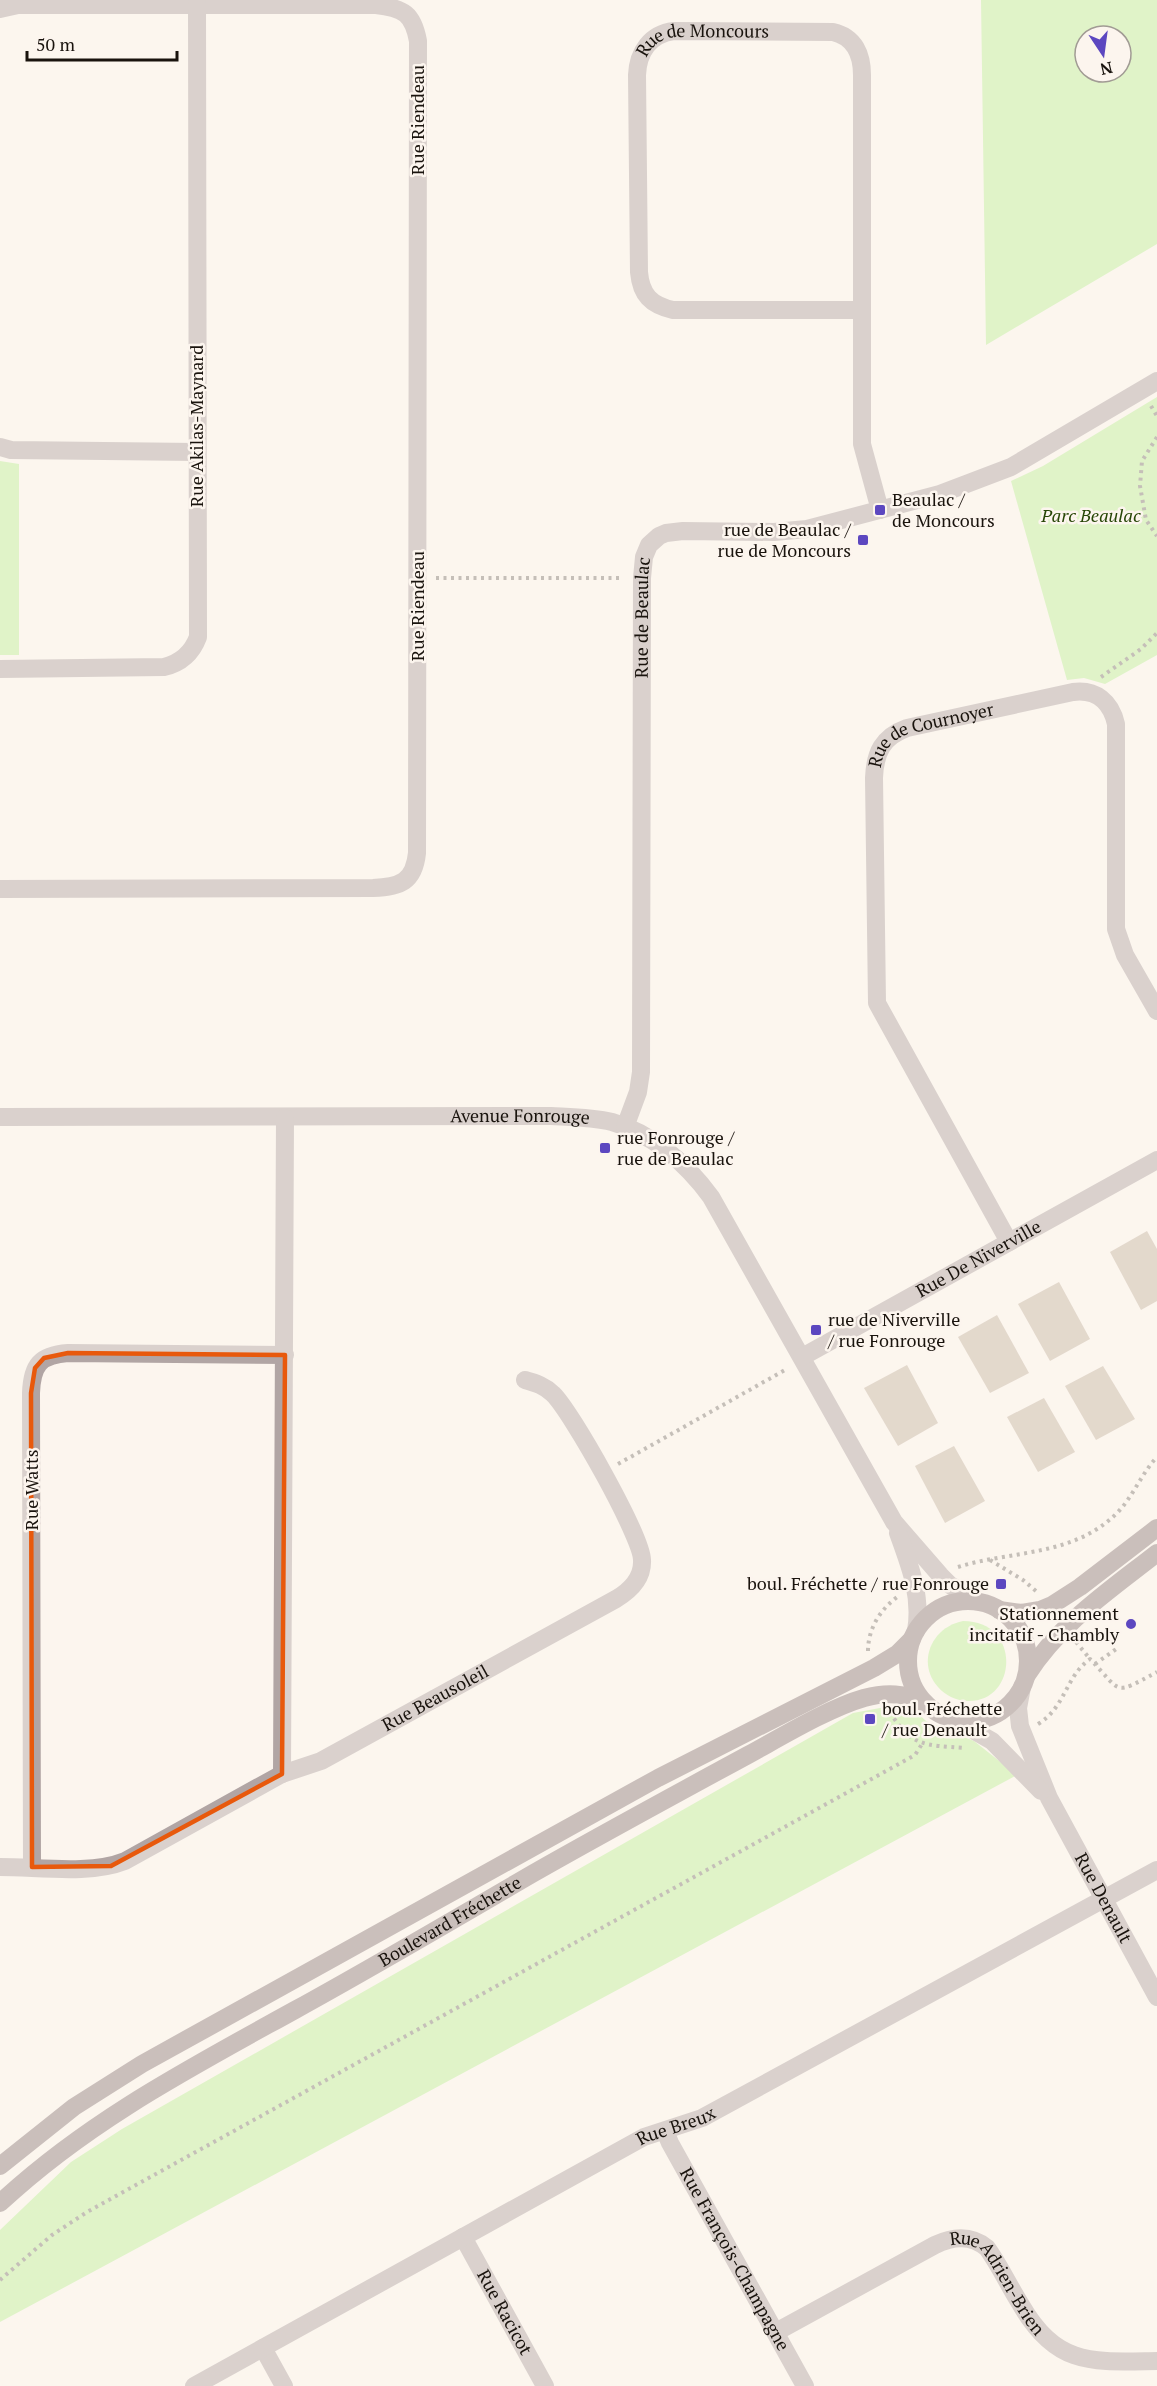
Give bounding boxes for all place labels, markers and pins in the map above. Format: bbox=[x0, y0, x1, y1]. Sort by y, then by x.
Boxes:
place label: Beaulac / de Moncours bbox=[892, 487, 995, 532]
marker: Beaulac / de Moncours bbox=[873, 503, 887, 517]
place label: rue de Beaulac / rue de Moncours bbox=[718, 517, 852, 562]
marker: rue de Beaulac / rue de Moncours bbox=[856, 533, 870, 547]
place label: rue Fonrouge / rue de Beaulac bbox=[617, 1125, 735, 1170]
marker: rue Fonrouge / rue de Beaulac bbox=[598, 1141, 612, 1155]
place label: rue de Niverville / rue Fonrouge bbox=[827, 1307, 960, 1352]
marker: rue de Niverville / rue Fonrouge bbox=[809, 1323, 823, 1337]
place label: boul. Fréchette / rue Fonrouge bbox=[747, 1571, 989, 1595]
marker: boul. Fréchette / rue Fonrouge bbox=[994, 1577, 1008, 1591]
place label: Stationnement incitatif - Chambly bbox=[969, 1601, 1120, 1646]
marker: Stationnement incitatif - Chambly bbox=[1124, 1617, 1138, 1631]
place label: boul. Fréchette / rue Denault bbox=[881, 1696, 1002, 1741]
marker: boul. Fréchette / rue Denault bbox=[863, 1712, 877, 1726]

